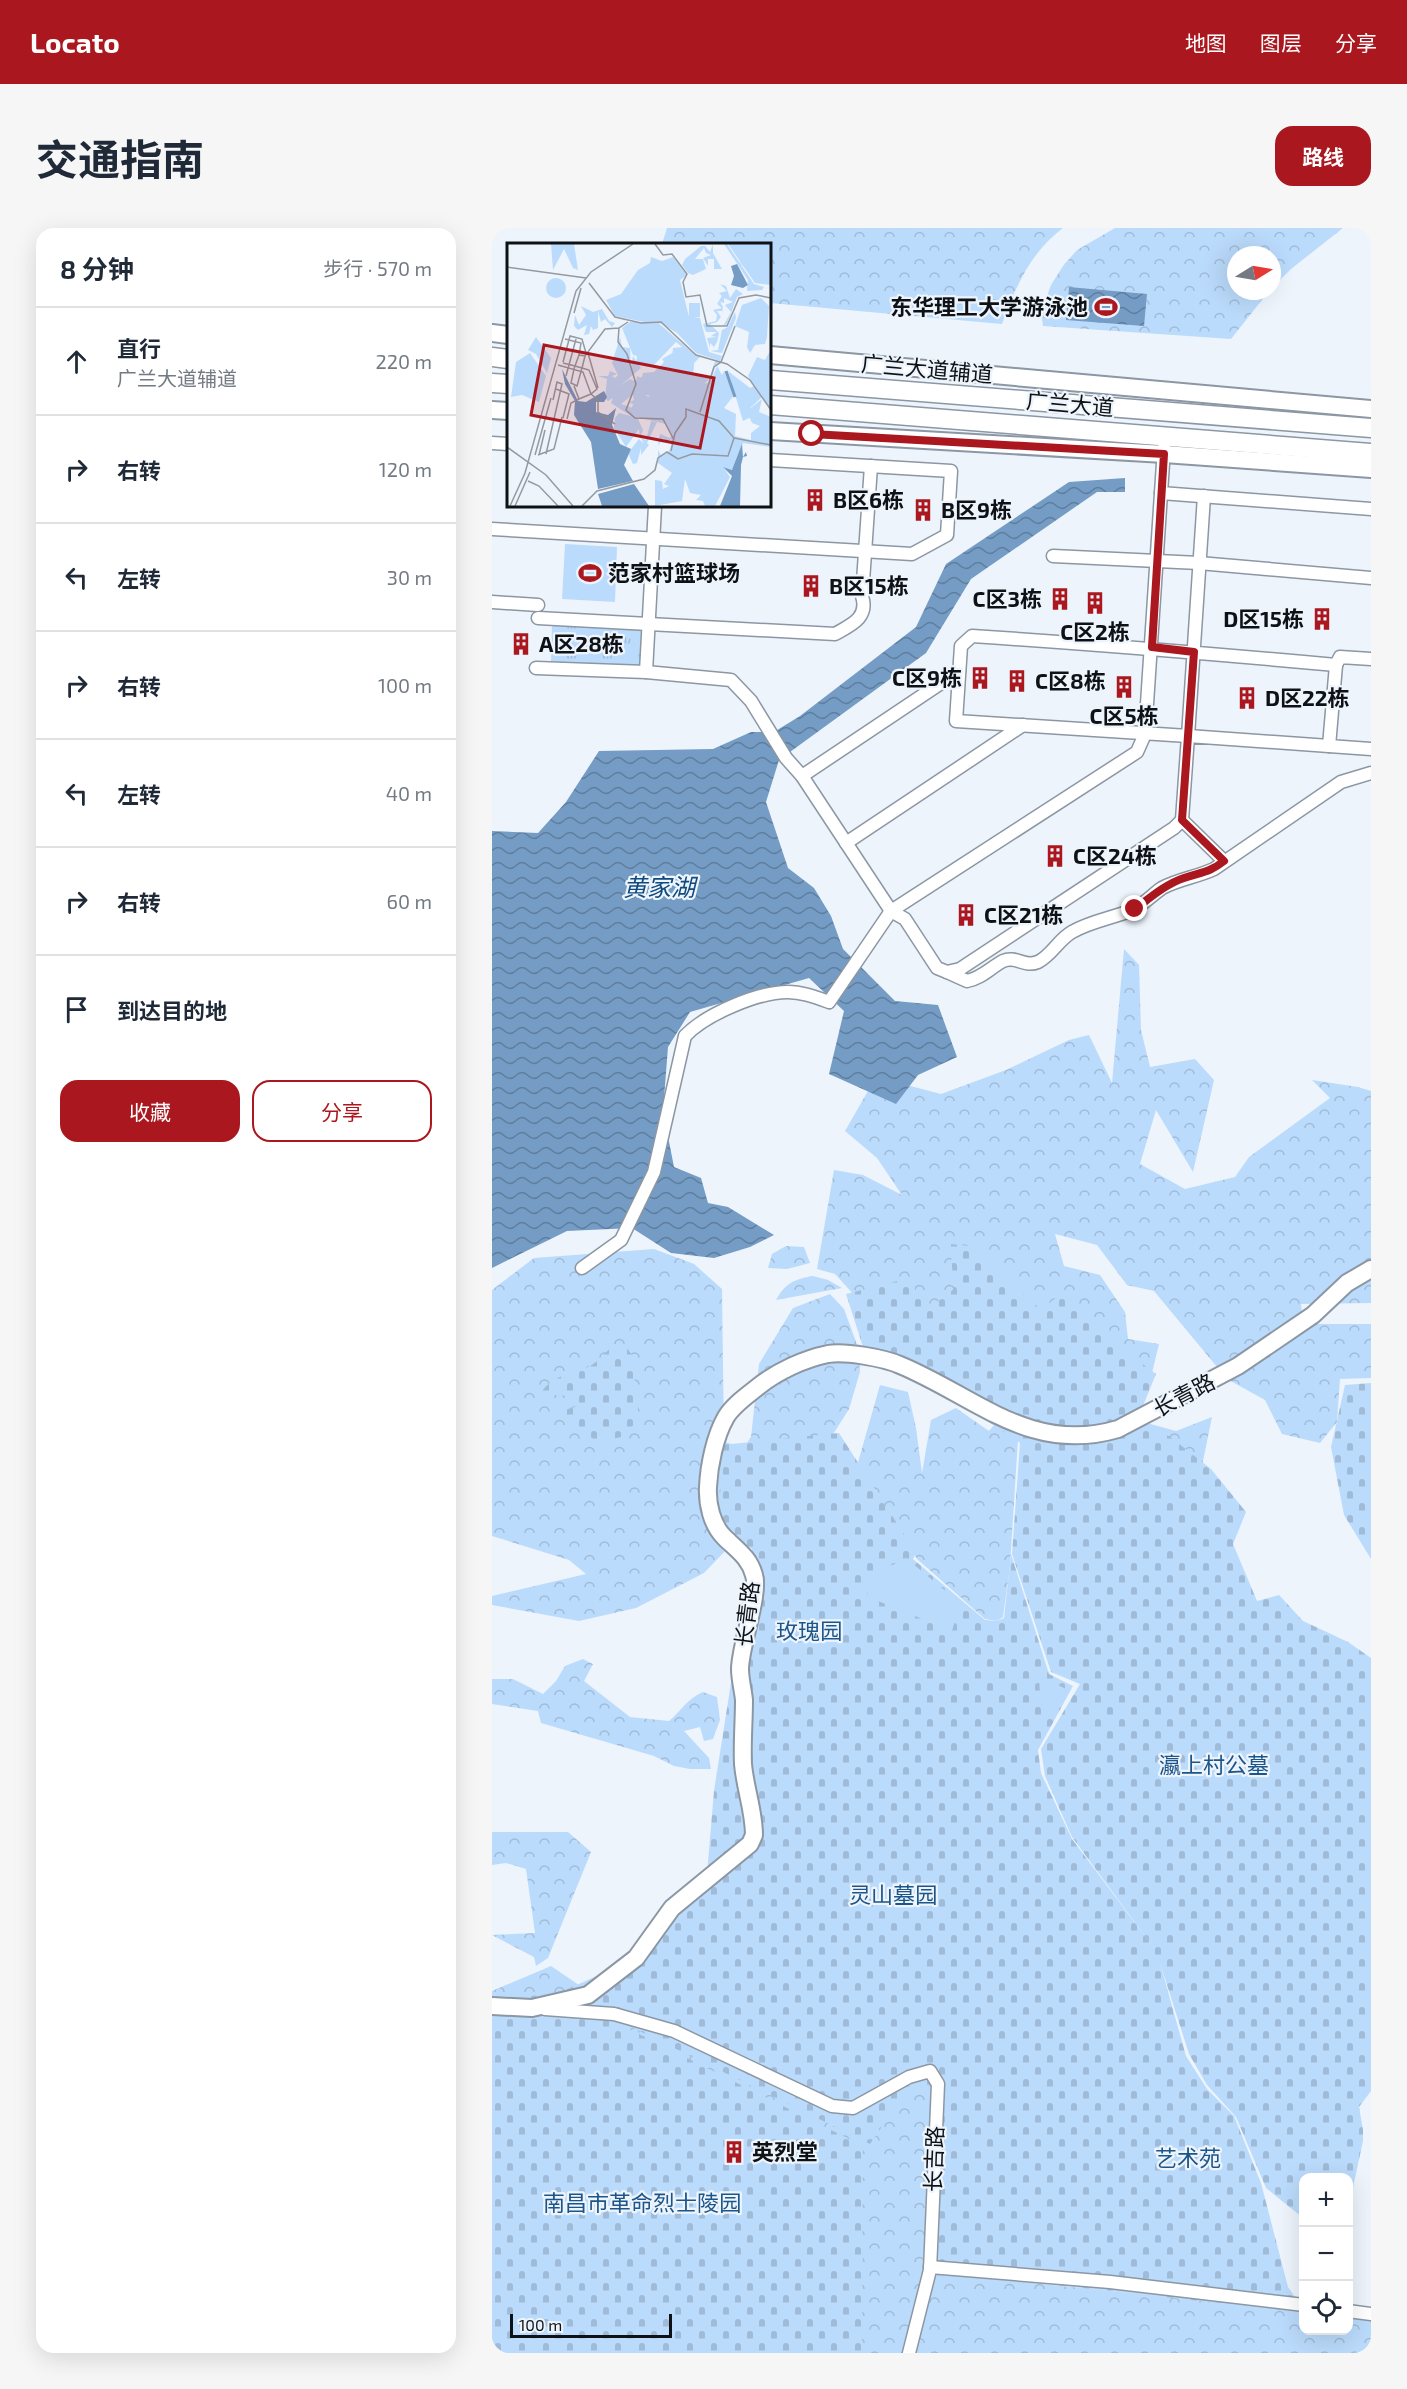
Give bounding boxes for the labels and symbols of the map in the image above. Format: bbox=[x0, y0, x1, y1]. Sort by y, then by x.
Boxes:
inset map bbox=[507, 243, 771, 507]
north arrow bbox=[1227, 246, 1281, 300]
place label: 东华理工大学游泳池 bbox=[890, 293, 1088, 319]
sports icon: 东华理工大学游泳池 bbox=[1093, 294, 1119, 320]
street label: 广兰大道辅道 bbox=[860, 349, 994, 387]
street label: 广兰大道 bbox=[1025, 386, 1115, 420]
route start bbox=[798, 420, 824, 446]
place label: B区6栋 bbox=[833, 486, 904, 512]
building icon: B区6栋 bbox=[802, 487, 828, 513]
place label: B区9栋 bbox=[941, 496, 1012, 522]
building icon: B区9栋 bbox=[910, 497, 936, 523]
place label: 范家村篮球场 bbox=[608, 559, 740, 585]
sports icon: 范家村篮球场 bbox=[577, 560, 603, 586]
place label: B区15栋 bbox=[829, 572, 909, 598]
building icon: B区15栋 bbox=[798, 573, 824, 599]
place label: C区3栋 bbox=[973, 585, 1042, 611]
building icon: C区3栋 bbox=[1047, 586, 1073, 612]
building icon: C区2栋 bbox=[1082, 590, 1108, 616]
place label: D区15栋 bbox=[1223, 605, 1304, 631]
building icon: D区15栋 bbox=[1309, 606, 1335, 632]
place label: C区2栋 bbox=[1060, 618, 1130, 644]
place label: A区28栋 bbox=[539, 630, 624, 656]
building icon: A区28栋 bbox=[508, 631, 534, 657]
place label: C区9栋 bbox=[892, 664, 962, 690]
building icon: C区9栋 bbox=[967, 665, 993, 691]
place label: C区8栋 bbox=[1035, 667, 1106, 693]
building icon: C区8栋 bbox=[1004, 668, 1030, 694]
building icon: C区5栋 bbox=[1111, 674, 1137, 700]
place label: D区22栋 bbox=[1265, 684, 1350, 710]
building icon: D区22栋 bbox=[1234, 685, 1260, 711]
place label: C区5栋 bbox=[1089, 702, 1159, 728]
place label: C区24栋 bbox=[1073, 842, 1157, 868]
building icon: C区24栋 bbox=[1042, 843, 1068, 869]
water label: 黄家湖 bbox=[623, 872, 699, 901]
route end bbox=[1121, 895, 1147, 921]
place label: C区21栋 bbox=[984, 901, 1063, 927]
building icon: C区21栋 bbox=[953, 902, 979, 928]
street label: 长青路 bbox=[1148, 1367, 1219, 1421]
street label: 长青路 bbox=[729, 1580, 763, 1648]
park label: 玫瑰园 bbox=[776, 1617, 842, 1643]
park label: 瀛上村公墓 bbox=[1159, 1751, 1269, 1777]
park label: 灵山墓园 bbox=[849, 1881, 937, 1907]
street label: 长吉路 bbox=[919, 2126, 947, 2192]
place label: 英烈堂 bbox=[752, 2138, 818, 2164]
building icon: 英烈堂 bbox=[721, 2139, 747, 2165]
park label: 艺术苑 bbox=[1155, 2144, 1221, 2170]
park label: 南昌市革命烈士陵园 bbox=[543, 2189, 741, 2215]
scale bar bbox=[510, 2311, 672, 2338]

